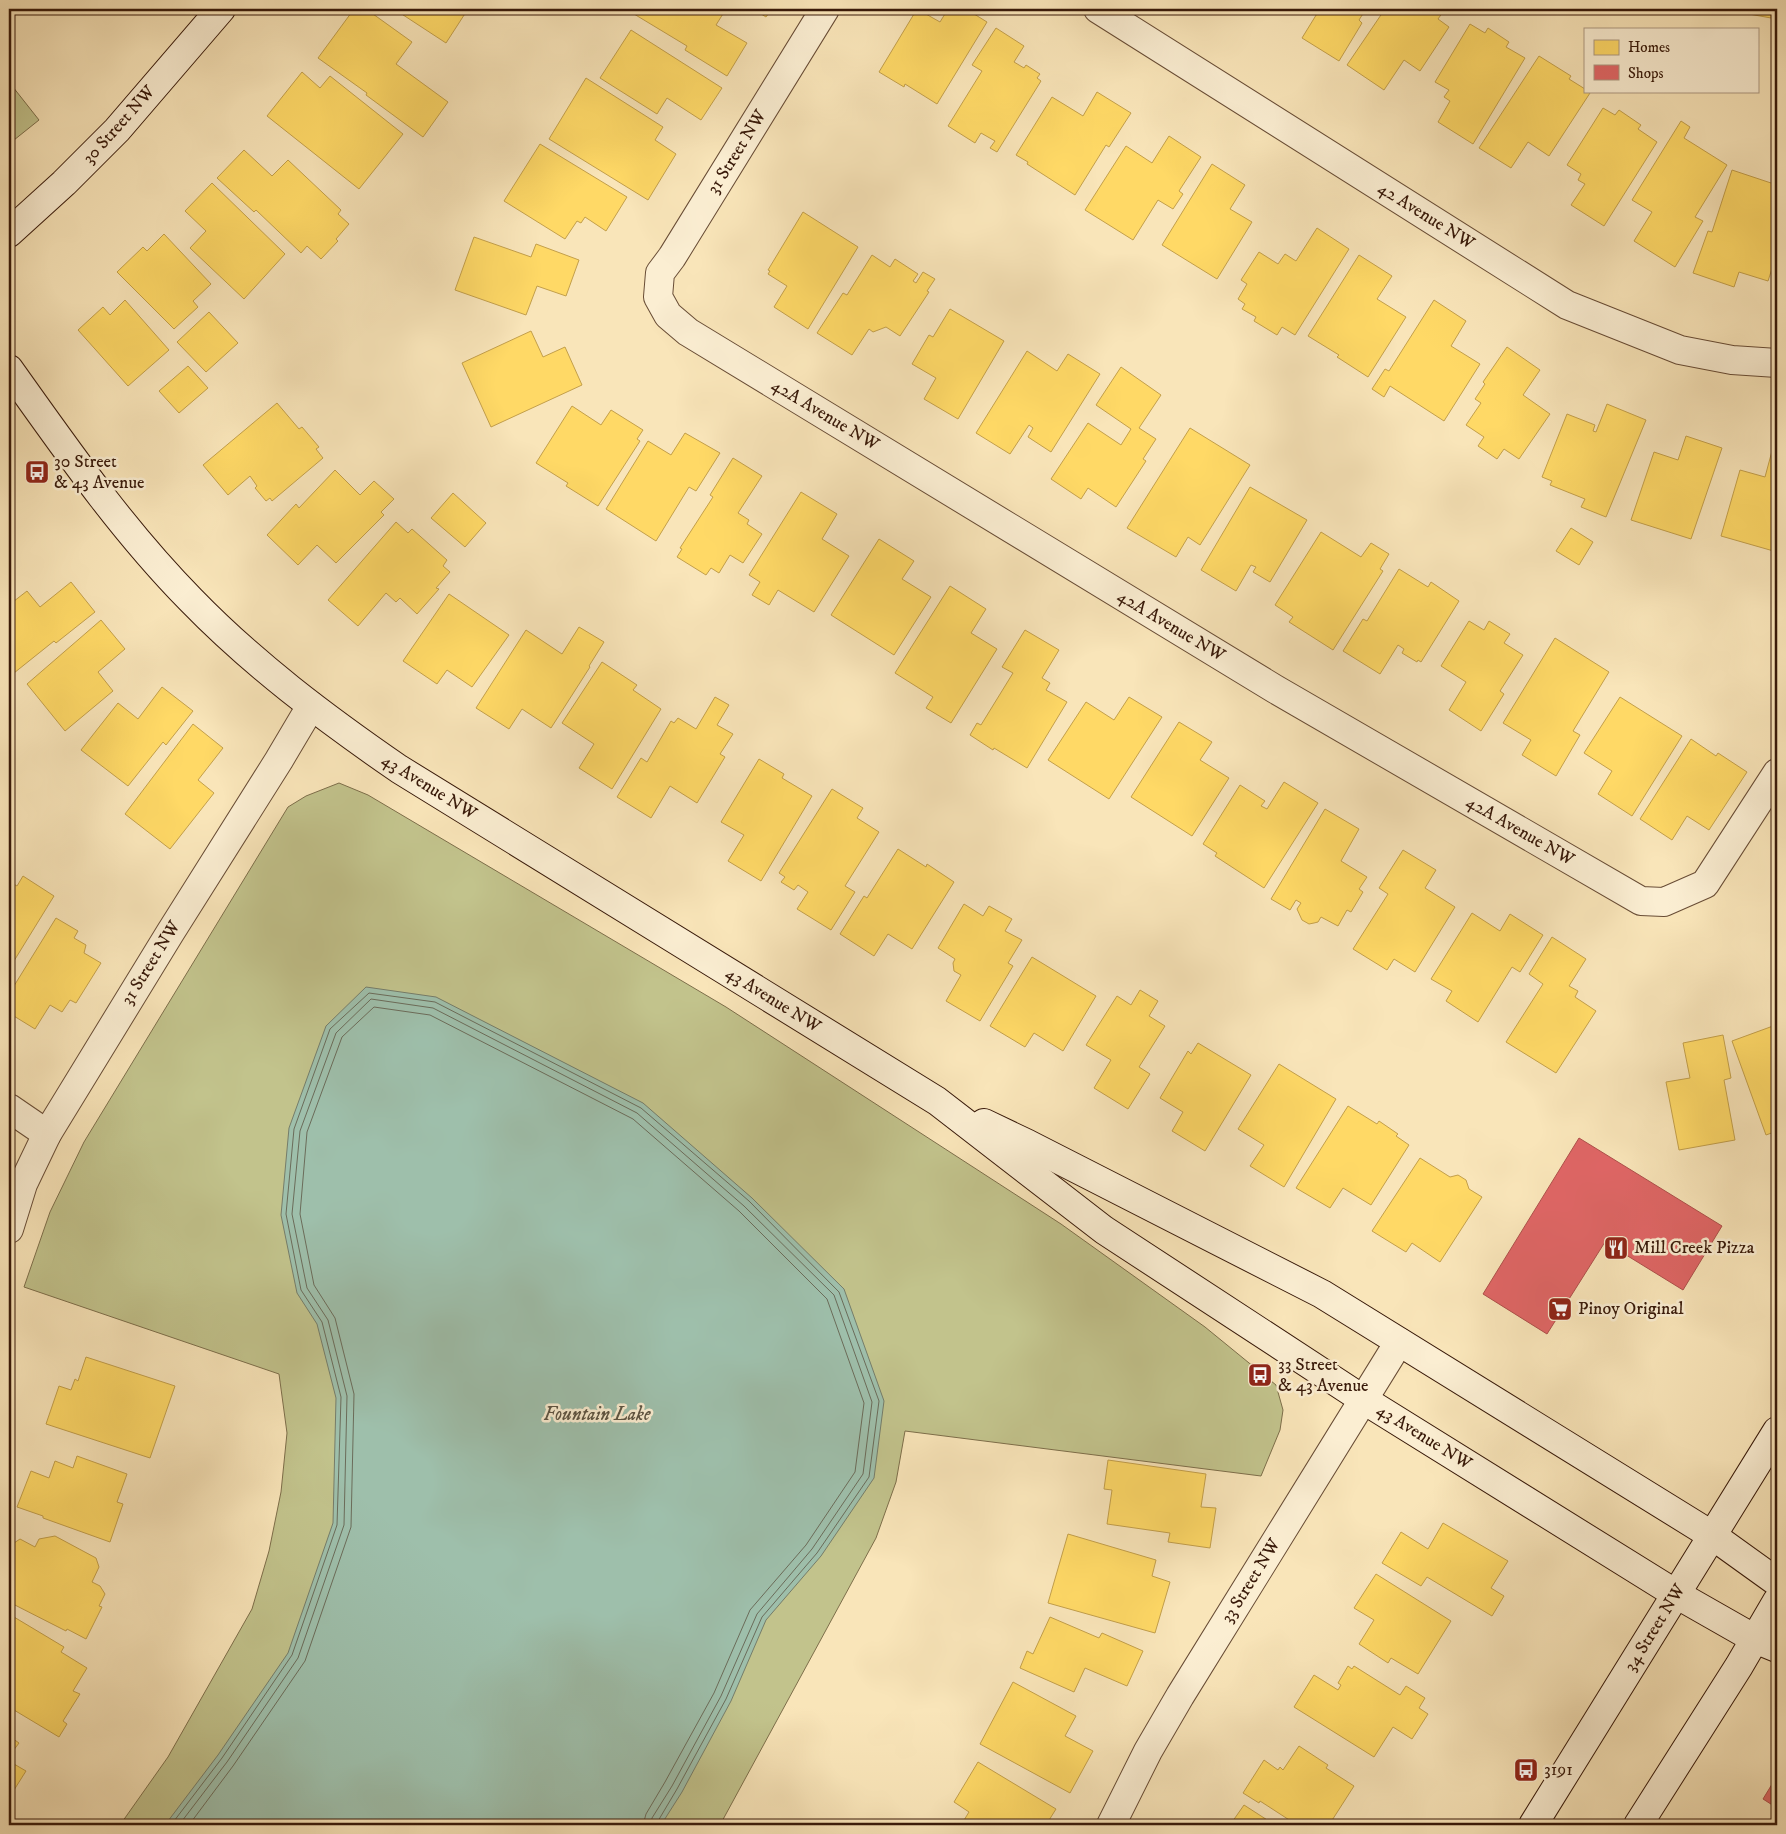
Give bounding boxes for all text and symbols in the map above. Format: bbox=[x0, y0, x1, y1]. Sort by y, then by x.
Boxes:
legend bbox=[1584, 28, 1758, 92]
text: Homes bbox=[1628, 38, 1670, 57]
text: Shops bbox=[1628, 64, 1664, 83]
street label: 30 Street NW bbox=[78, 81, 160, 169]
street label: 31 Street NW bbox=[703, 106, 772, 198]
street label: 42 Avenue NW bbox=[1373, 178, 1479, 255]
street label: 42A Avenue NW bbox=[767, 374, 883, 456]
place label: 30 Street & 43 Avenue bbox=[54, 451, 145, 494]
bus stop icon: 30 Street & 43 Avenue bbox=[24, 459, 50, 485]
street label: 42A Avenue NW bbox=[1113, 585, 1229, 667]
street label: 43 Avenue NW bbox=[377, 749, 481, 825]
street label: 42A Avenue NW bbox=[1462, 791, 1579, 871]
street label: 31 Street NW bbox=[117, 917, 186, 1009]
street label: 43 Avenue NW bbox=[721, 962, 825, 1038]
restaurant icon: Mill Creek Pizza bbox=[1603, 1235, 1629, 1261]
place label: Mill Creek Pizza bbox=[1634, 1237, 1755, 1259]
supermarket icon: Pinoy Original bbox=[1547, 1296, 1573, 1322]
place label: Pinoy Original bbox=[1578, 1298, 1684, 1320]
place label: 33 Street & 43 Avenue bbox=[1278, 1354, 1369, 1397]
bus stop icon: 33 Street & 43 Avenue bbox=[1247, 1362, 1273, 1388]
street label: 43 Avenue NW bbox=[1372, 1399, 1476, 1475]
water label: Fountain Lake bbox=[544, 1403, 651, 1426]
street label: 33 Street NW bbox=[1217, 1534, 1286, 1627]
street label: 34 Street NW bbox=[1620, 1580, 1691, 1676]
bus stop icon: 3191 bbox=[1513, 1757, 1539, 1783]
place label: 3191 bbox=[1544, 1759, 1573, 1781]

